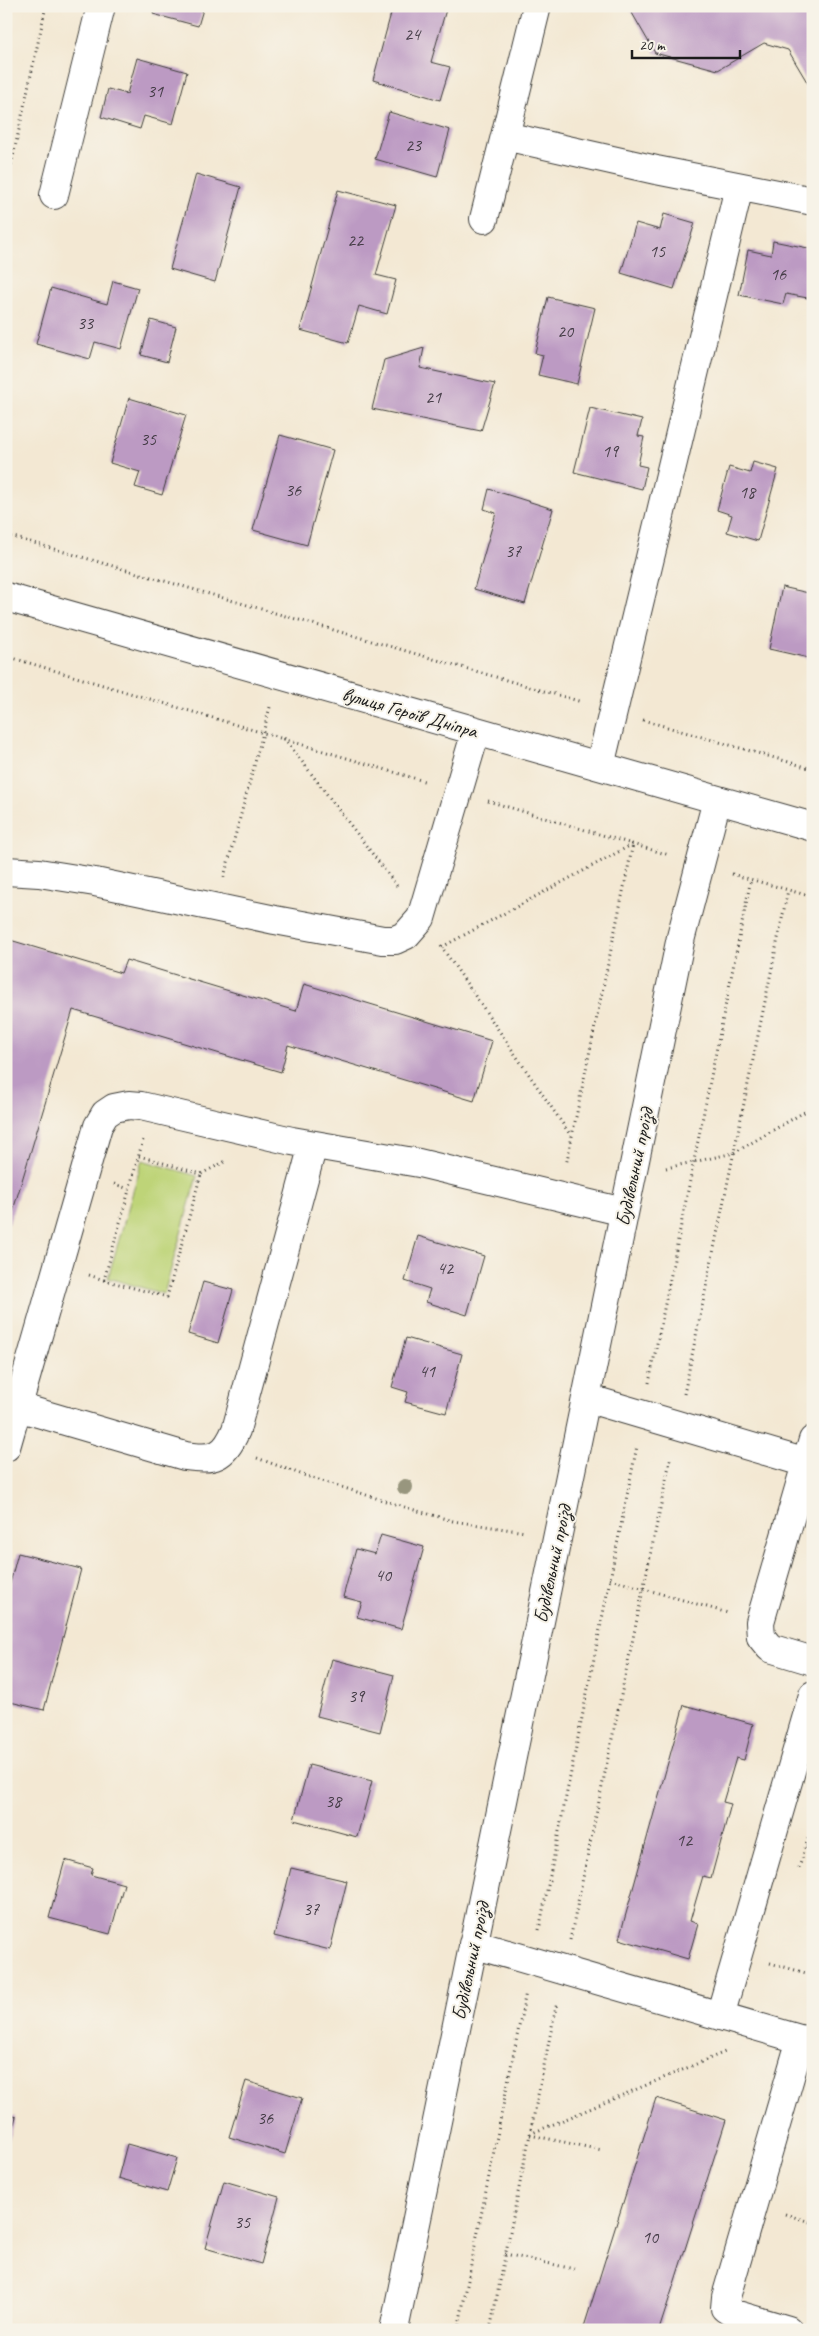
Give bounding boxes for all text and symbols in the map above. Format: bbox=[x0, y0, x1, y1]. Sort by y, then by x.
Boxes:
house number: 24 bbox=[404, 23, 422, 45]
scale bar bbox=[632, 28, 739, 60]
text: 20 m bbox=[639, 36, 666, 55]
house number: 31 bbox=[147, 80, 164, 102]
house number: 23 bbox=[405, 134, 423, 156]
house number: 22 bbox=[347, 229, 365, 251]
house number: 15 bbox=[649, 240, 666, 262]
house number: 16 bbox=[770, 263, 787, 285]
house number: 33 bbox=[77, 312, 95, 334]
house number: 20 bbox=[557, 320, 575, 342]
house number: 21 bbox=[425, 386, 442, 408]
house number: 35 bbox=[140, 428, 157, 450]
house number: 19 bbox=[602, 440, 620, 462]
house number: 36 bbox=[285, 479, 302, 501]
house number: 18 bbox=[739, 481, 757, 503]
house number: 37 bbox=[505, 540, 522, 562]
street label: вулиця Героїв Дніпра bbox=[339, 681, 482, 744]
street label: Будівельний проїзд bbox=[610, 1104, 661, 1229]
house number: 42 bbox=[437, 1257, 455, 1279]
house number: 41 bbox=[419, 1360, 436, 1382]
street label: Будівельний проїзд bbox=[528, 1501, 579, 1626]
house number: 40 bbox=[375, 1564, 393, 1586]
house number: 39 bbox=[348, 1685, 366, 1707]
house number: 38 bbox=[325, 1790, 343, 1812]
house number: 12 bbox=[676, 1829, 694, 1851]
house number: 37 bbox=[303, 1898, 320, 1920]
street label: Будівельний проїзд bbox=[446, 1898, 497, 2023]
house number: 36 bbox=[257, 2107, 274, 2129]
house number: 35 bbox=[234, 2211, 251, 2233]
house number: 10 bbox=[642, 2226, 660, 2248]

